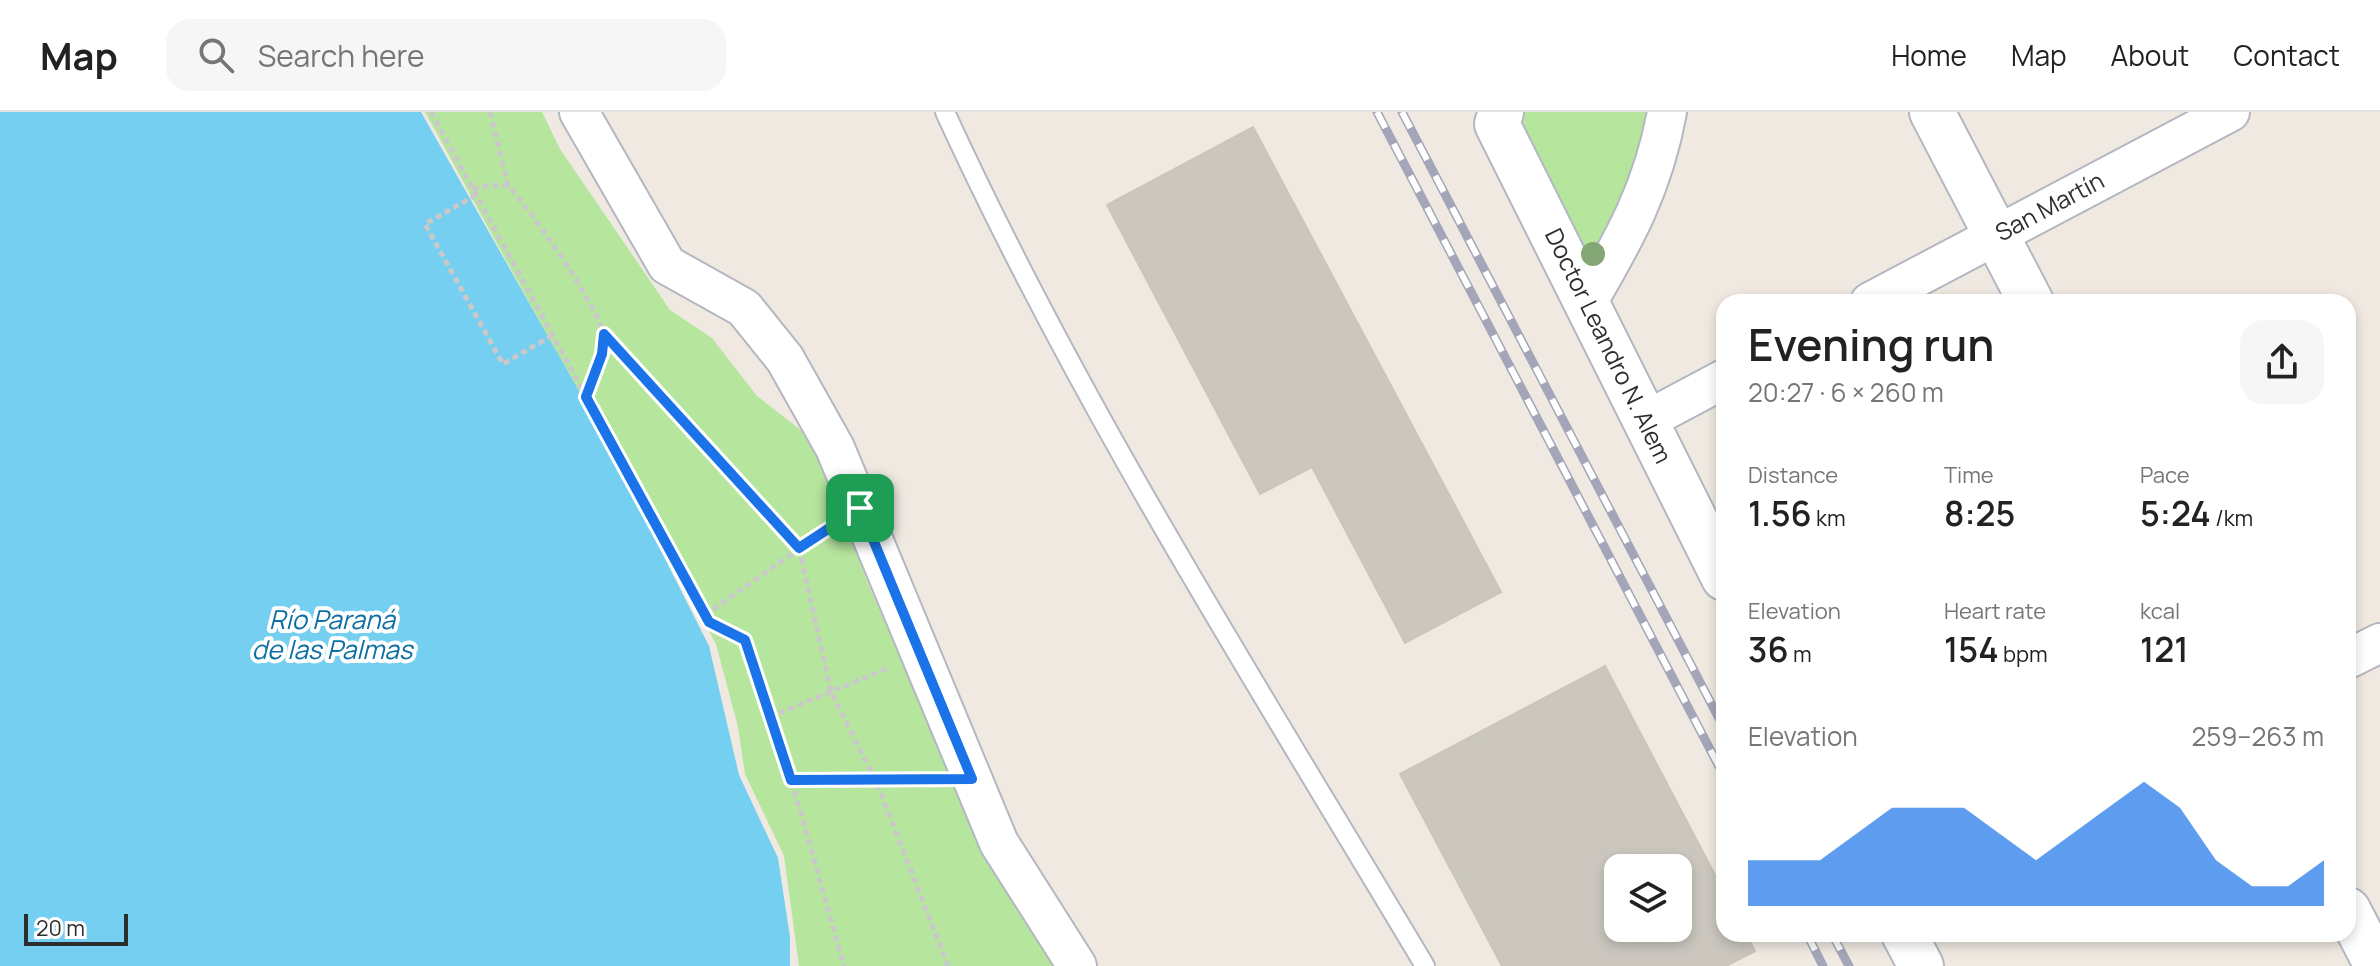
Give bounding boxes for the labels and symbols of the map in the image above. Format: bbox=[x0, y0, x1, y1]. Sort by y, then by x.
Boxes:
street label: San Martín bbox=[1989, 163, 2110, 248]
street label: Doctor Leandro N. Alem bbox=[1538, 222, 1681, 468]
pin bbox=[826, 474, 894, 542]
water label: Río Paraná de las Palmas bbox=[252, 601, 415, 667]
scale bar bbox=[24, 910, 128, 946]

